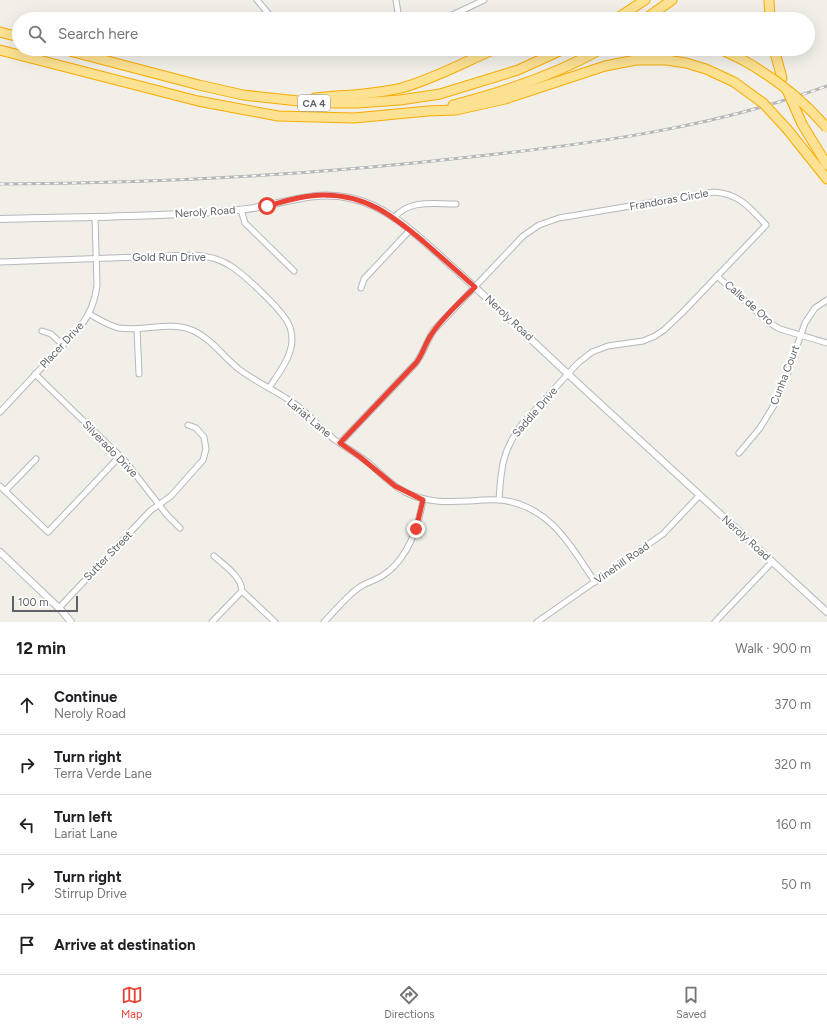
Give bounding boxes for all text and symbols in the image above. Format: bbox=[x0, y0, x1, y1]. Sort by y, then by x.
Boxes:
search box bbox=[12, 12, 815, 56]
icon: search bbox=[26, 23, 48, 45]
text: Search here bbox=[58, 25, 138, 43]
road number: CA 4 bbox=[298, 95, 330, 111]
street label: Frandoras Circle bbox=[629, 187, 709, 213]
route start bbox=[258, 197, 276, 215]
street label: Neroly Road bbox=[174, 203, 236, 221]
street label: Gold Run Drive bbox=[132, 251, 206, 264]
street label: Calle de Oro bbox=[722, 278, 776, 328]
street label: Neroly Road bbox=[482, 292, 536, 344]
street label: Placer Drive bbox=[37, 319, 87, 371]
street label: Cunha Court bbox=[768, 343, 802, 407]
street label: Saddle Drive bbox=[510, 384, 560, 440]
street label: Lariat Lane bbox=[284, 396, 334, 440]
street label: Silverado Drive bbox=[80, 418, 140, 480]
street label: Neroly Road bbox=[719, 513, 773, 563]
route end bbox=[407, 520, 425, 538]
street label: Sutter Street bbox=[81, 528, 135, 584]
street label: Vinehill Road bbox=[592, 539, 652, 587]
scale bar bbox=[12, 594, 78, 613]
text: 100 m bbox=[18, 596, 49, 609]
text: 12 min bbox=[16, 638, 66, 658]
text: Walk · 900 m bbox=[735, 641, 811, 656]
text: Continue bbox=[54, 688, 117, 706]
icon: ahead bbox=[16, 694, 38, 716]
text: 370 m bbox=[774, 697, 811, 712]
text: Neroly Road bbox=[54, 706, 126, 721]
text: Turn right bbox=[54, 748, 122, 766]
icon: right bbox=[16, 754, 38, 776]
text: 320 m bbox=[774, 757, 811, 772]
text: Terra Verde Lane bbox=[54, 766, 152, 781]
text: Turn left bbox=[54, 808, 112, 826]
icon: left bbox=[16, 814, 38, 836]
text: 160 m bbox=[776, 817, 811, 832]
text: Lariat Lane bbox=[54, 826, 117, 841]
text: Turn right bbox=[54, 868, 122, 886]
icon: right bbox=[16, 874, 38, 896]
text: 50 m bbox=[781, 877, 811, 892]
text: Stirrup Drive bbox=[54, 886, 127, 901]
icon: arrive bbox=[16, 934, 38, 956]
text: Arrive at destination bbox=[54, 936, 195, 954]
tab: Map bbox=[121, 984, 143, 1021]
tab: Directions bbox=[384, 984, 434, 1021]
tab: Saved bbox=[676, 984, 706, 1021]

